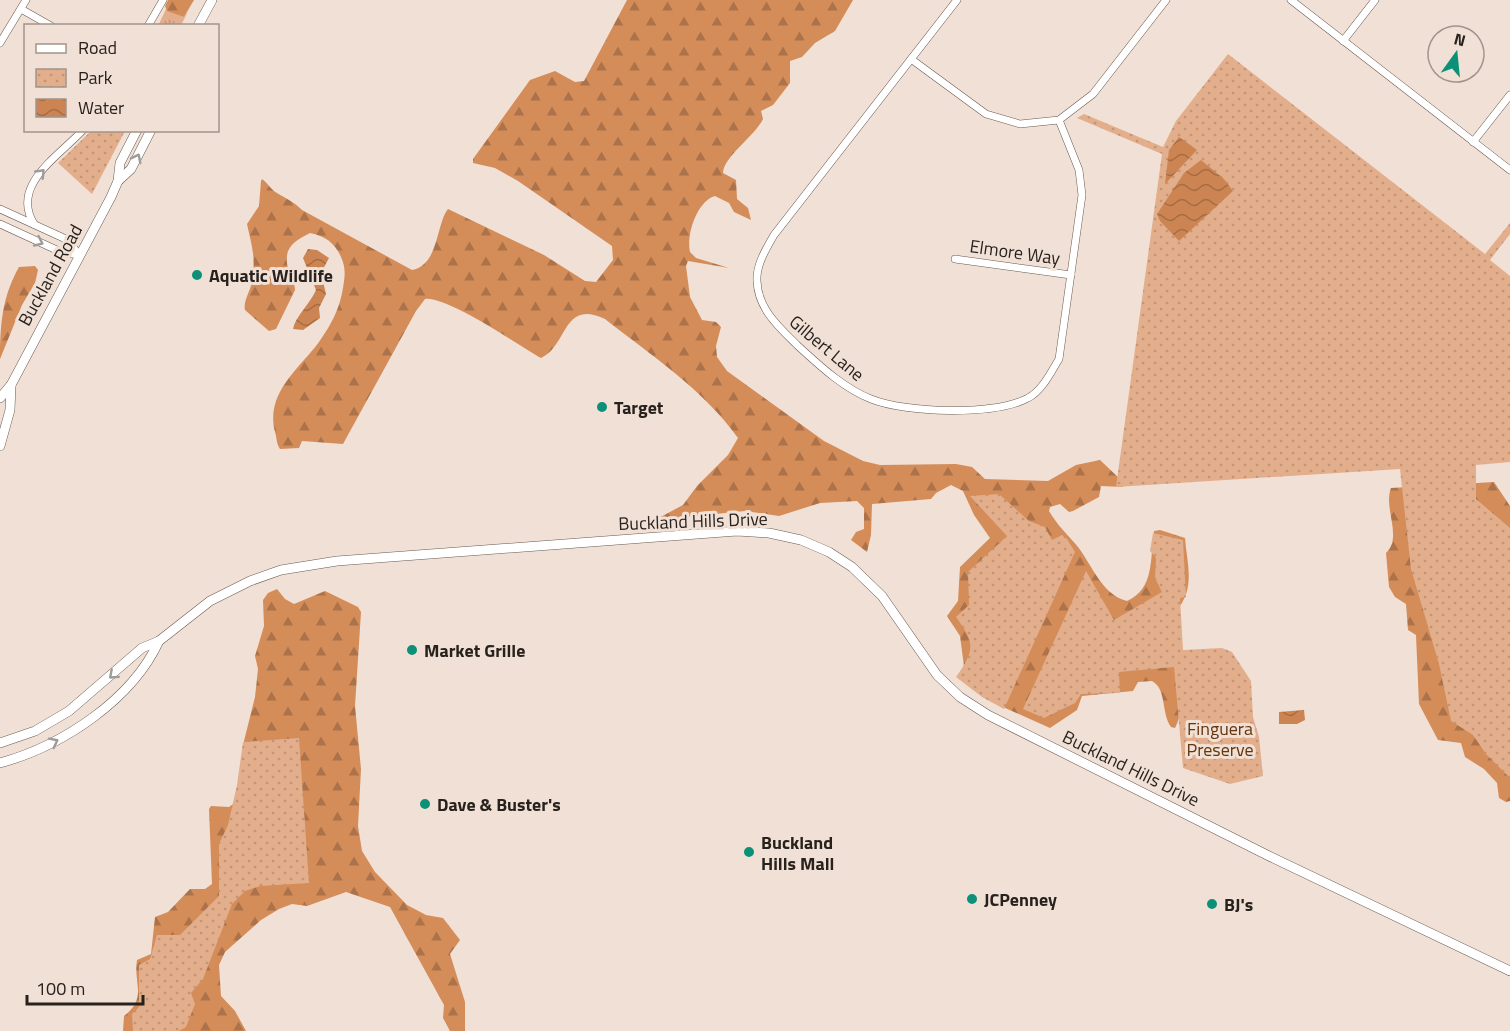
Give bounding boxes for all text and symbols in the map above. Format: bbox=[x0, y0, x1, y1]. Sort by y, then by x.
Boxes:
legend bbox=[24, 24, 219, 132]
north arrow bbox=[1426, 24, 1486, 84]
text: N bbox=[1451, 26, 1468, 53]
text: Road bbox=[78, 34, 117, 61]
text: Park bbox=[78, 64, 113, 91]
text: Water bbox=[78, 94, 124, 121]
one-way arrow bbox=[130, 153, 141, 164]
one-way arrow bbox=[34, 169, 45, 180]
street label: Buckland Road bbox=[11, 219, 89, 331]
street label: Elmore Way bbox=[968, 232, 1062, 272]
one-way arrow bbox=[33, 234, 44, 246]
place label: Aquatic Wildlife bbox=[209, 262, 333, 289]
marker: Aquatic Wildlife bbox=[190, 268, 204, 282]
street label: Gilbert Lane bbox=[784, 309, 870, 387]
place label: Target bbox=[614, 394, 664, 421]
marker: Target bbox=[595, 400, 609, 414]
street label: Buckland Hills Drive bbox=[618, 505, 768, 537]
place label: Market Grille bbox=[424, 637, 525, 664]
marker: Market Grille bbox=[405, 643, 419, 657]
one-way arrow bbox=[109, 668, 119, 679]
park label: Finguera Preserve bbox=[1186, 715, 1254, 763]
street label: Buckland Hills Drive bbox=[1058, 723, 1204, 813]
one-way arrow bbox=[48, 738, 59, 749]
place label: Dave & Buster's bbox=[437, 791, 561, 818]
marker: Dave & Buster's bbox=[418, 797, 432, 811]
place label: Buckland Hills Mall bbox=[761, 829, 834, 877]
marker: Buckland Hills Mall bbox=[742, 845, 756, 859]
place label: JCPenney bbox=[984, 886, 1057, 913]
place label: BJ's bbox=[1224, 891, 1253, 918]
marker: JCPenney bbox=[965, 892, 979, 906]
marker: BJ's bbox=[1205, 897, 1219, 911]
scale bar bbox=[27, 968, 142, 1006]
text: 100 m bbox=[36, 975, 85, 1002]

